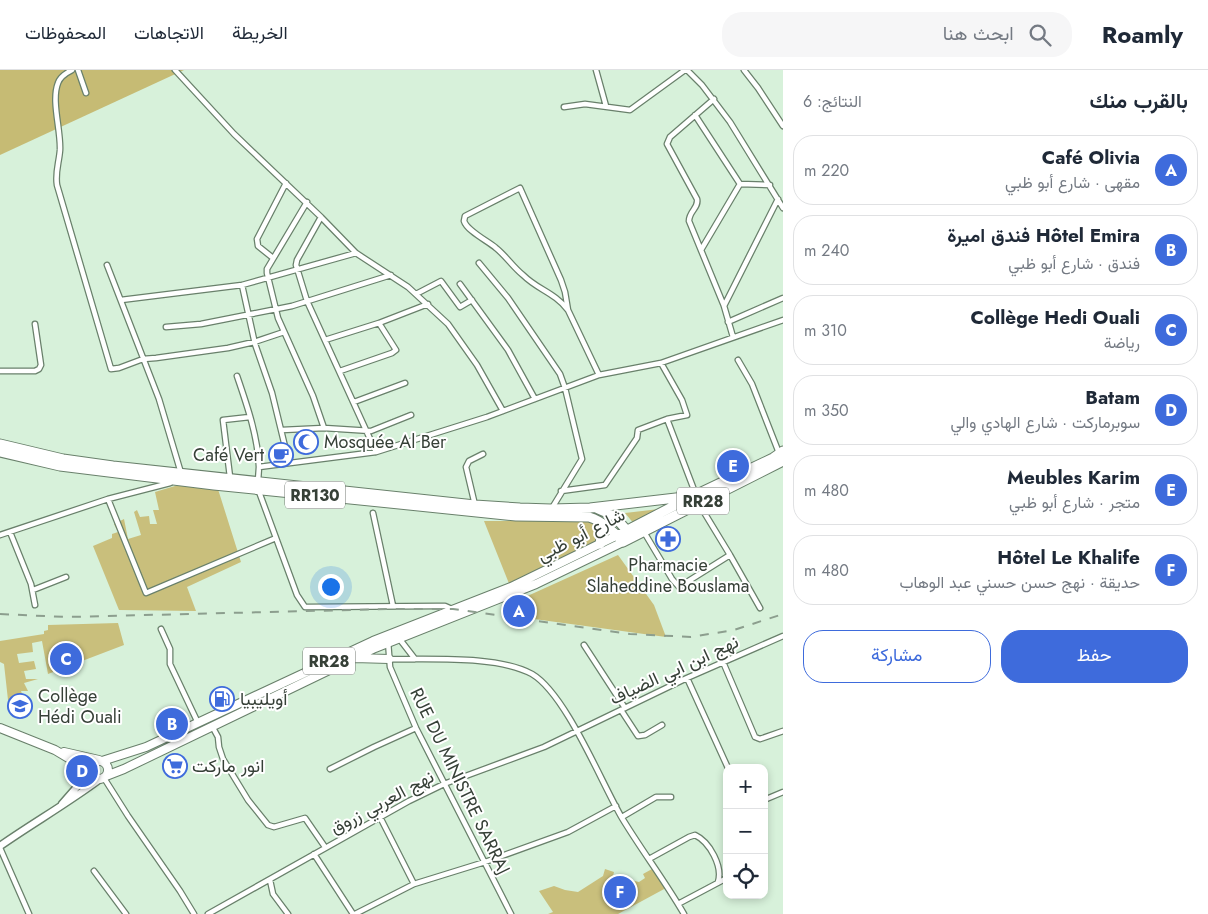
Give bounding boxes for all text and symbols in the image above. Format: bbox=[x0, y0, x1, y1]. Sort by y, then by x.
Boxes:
search box bbox=[722, 12, 1072, 57]
text: Roamly bbox=[1102, 17, 1183, 52]
text: المحفوظات bbox=[25, 20, 106, 46]
text: الاتجاهات bbox=[134, 20, 204, 46]
text: الخريطة bbox=[232, 20, 288, 46]
text: ابحث هنا bbox=[943, 20, 1014, 47]
icon: search bbox=[1026, 21, 1054, 49]
text: بالقرب منك bbox=[1089, 86, 1188, 116]
text: النتائج: 6 bbox=[803, 90, 862, 113]
text: Café Olivia bbox=[1042, 144, 1140, 171]
text: 220 m bbox=[804, 159, 849, 182]
text: A bbox=[1165, 159, 1177, 182]
text: مقهى · شارع أبو ظبي bbox=[1005, 171, 1140, 194]
text: Hôtel Emira فندق اميرة bbox=[947, 222, 1140, 249]
text: 240 m bbox=[804, 239, 849, 262]
text: B bbox=[1166, 239, 1176, 262]
text: فندق · شارع أبو ظبي bbox=[1008, 252, 1140, 275]
text: Collège Hedi Ouali bbox=[971, 304, 1140, 331]
text: 310 m bbox=[804, 319, 847, 342]
text: C bbox=[1165, 319, 1177, 342]
text: رياضة bbox=[1104, 331, 1140, 354]
text: Batam bbox=[1085, 384, 1140, 411]
text: 350 m bbox=[804, 399, 849, 422]
text: D bbox=[1165, 399, 1177, 422]
text: سوبرماركت · شارع الهادي والي bbox=[951, 411, 1140, 434]
mosque icon: Mosquée Al Ber bbox=[293, 429, 319, 455]
place label: Mosquée Al Ber bbox=[324, 429, 447, 455]
place label: Café Vert bbox=[193, 442, 265, 468]
cafe icon: Café Vert bbox=[268, 442, 294, 468]
pin: E bbox=[717, 447, 749, 485]
text: Meubles Karim bbox=[1007, 464, 1140, 491]
text: 480 m bbox=[804, 479, 849, 502]
text: E bbox=[1166, 479, 1176, 502]
road number: RR130 bbox=[285, 482, 345, 508]
road number: RR28 bbox=[677, 488, 729, 514]
text: متجر · شارع أبو ظبي bbox=[1009, 491, 1140, 514]
street label: شارع أبو ظبي bbox=[532, 502, 630, 570]
pharmacy icon: Pharmacie Slaheddine Bouslama bbox=[655, 526, 681, 552]
text: Hôtel Le Khalife bbox=[997, 544, 1140, 571]
place label: Pharmacie Slaheddine Bouslama bbox=[587, 552, 749, 599]
text: 480 m bbox=[804, 559, 849, 582]
text: F bbox=[1167, 559, 1175, 582]
text: حديقة · نهج حسن حسني عبد الوهاب bbox=[899, 571, 1140, 594]
your location bbox=[318, 574, 344, 600]
pin: A bbox=[503, 592, 535, 630]
street label: نهج ابن ابي الضياف bbox=[605, 629, 744, 713]
button: مشاركة bbox=[803, 630, 991, 683]
button: حفظ bbox=[1001, 630, 1188, 683]
pin: C bbox=[50, 640, 82, 678]
road number: RR28 bbox=[303, 648, 355, 674]
place label: Collège Hédi Ouali bbox=[38, 683, 122, 730]
street label: RUE DU MINISTRE SARRAJ bbox=[403, 683, 517, 879]
fuel station icon: أويليبيا bbox=[209, 686, 235, 712]
place label: أويليبيا bbox=[240, 686, 288, 712]
school or university icon: Collège Hédi Ouali bbox=[7, 693, 33, 719]
pin: B bbox=[156, 705, 188, 743]
pin: D bbox=[66, 752, 98, 790]
supermarket icon: انور ماركت bbox=[162, 753, 188, 779]
place label: انور ماركت bbox=[192, 753, 264, 779]
street label: نهج العربي زروق bbox=[325, 764, 440, 842]
map controls bbox=[723, 764, 768, 899]
button: + bbox=[723, 764, 768, 809]
button: − bbox=[723, 809, 768, 854]
button: locate bbox=[723, 854, 768, 899]
pin: F bbox=[604, 873, 636, 911]

